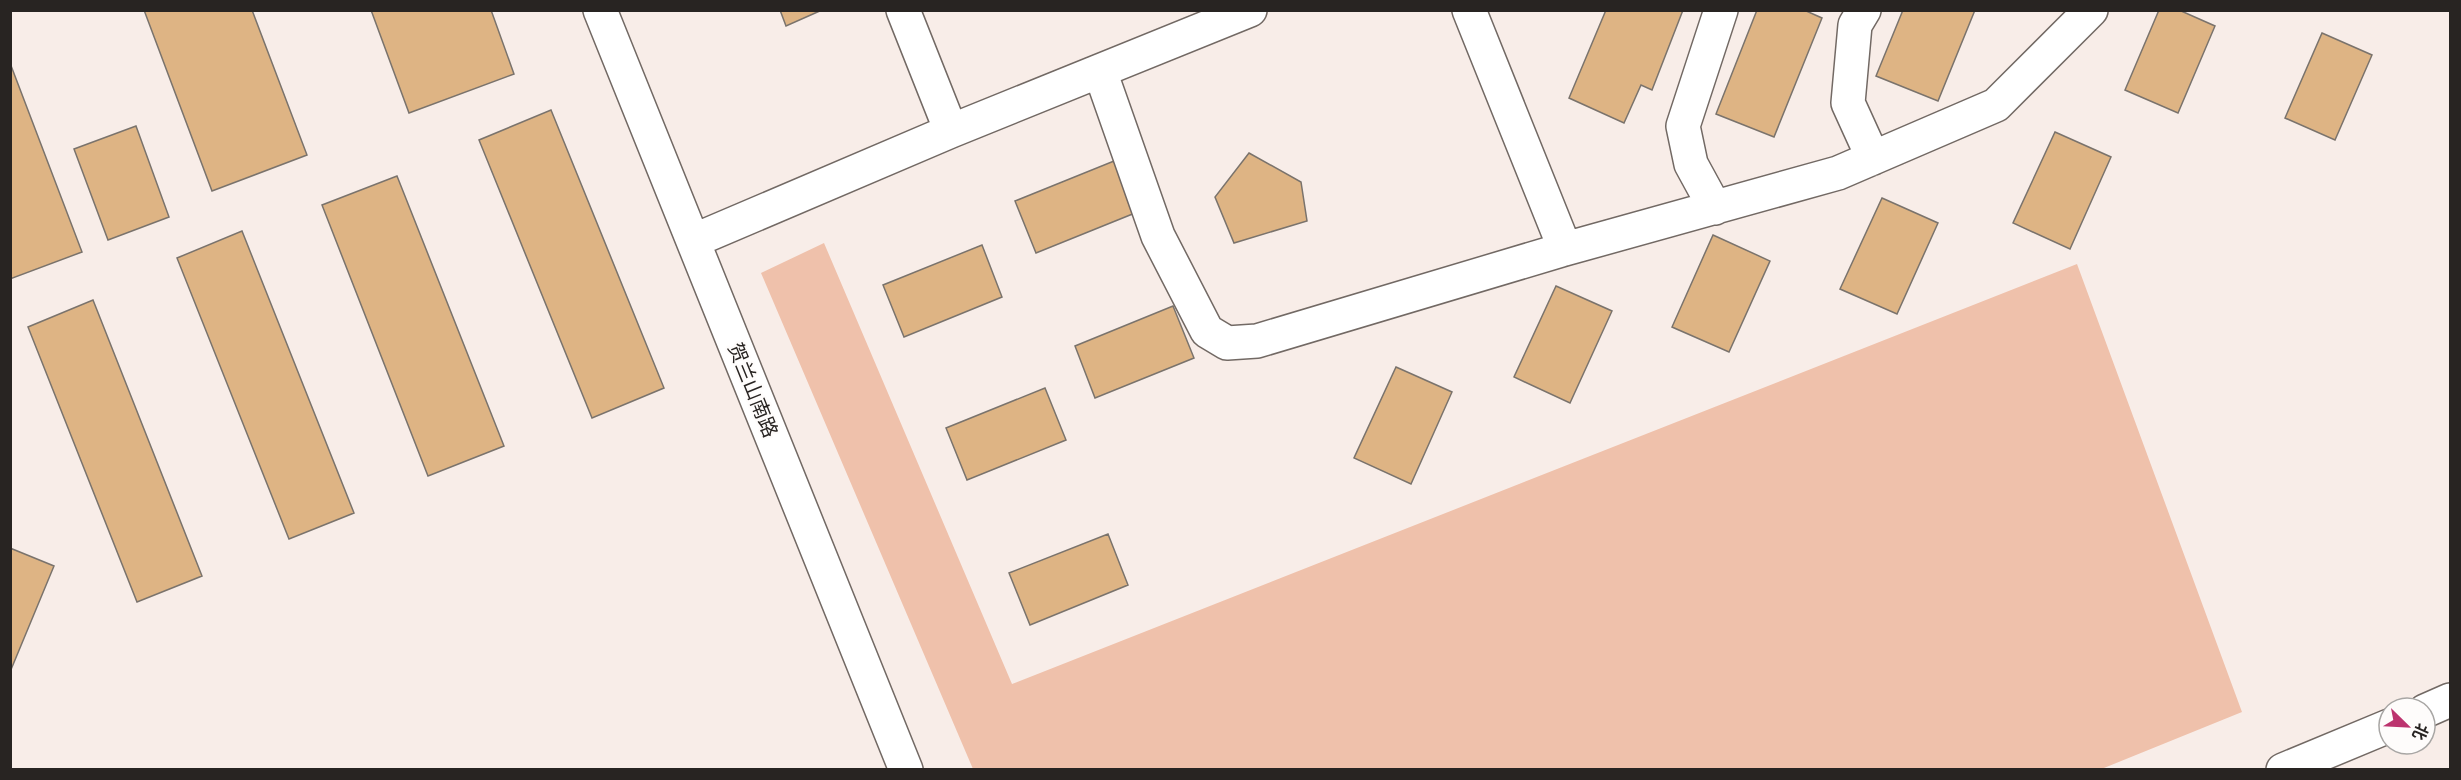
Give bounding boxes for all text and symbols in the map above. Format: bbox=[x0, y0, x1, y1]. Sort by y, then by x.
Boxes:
street label: 贺兰山南路 bbox=[722, 338, 785, 441]
north arrow bbox=[2377, 696, 2437, 756]
text: 北 bbox=[2407, 720, 2434, 744]

